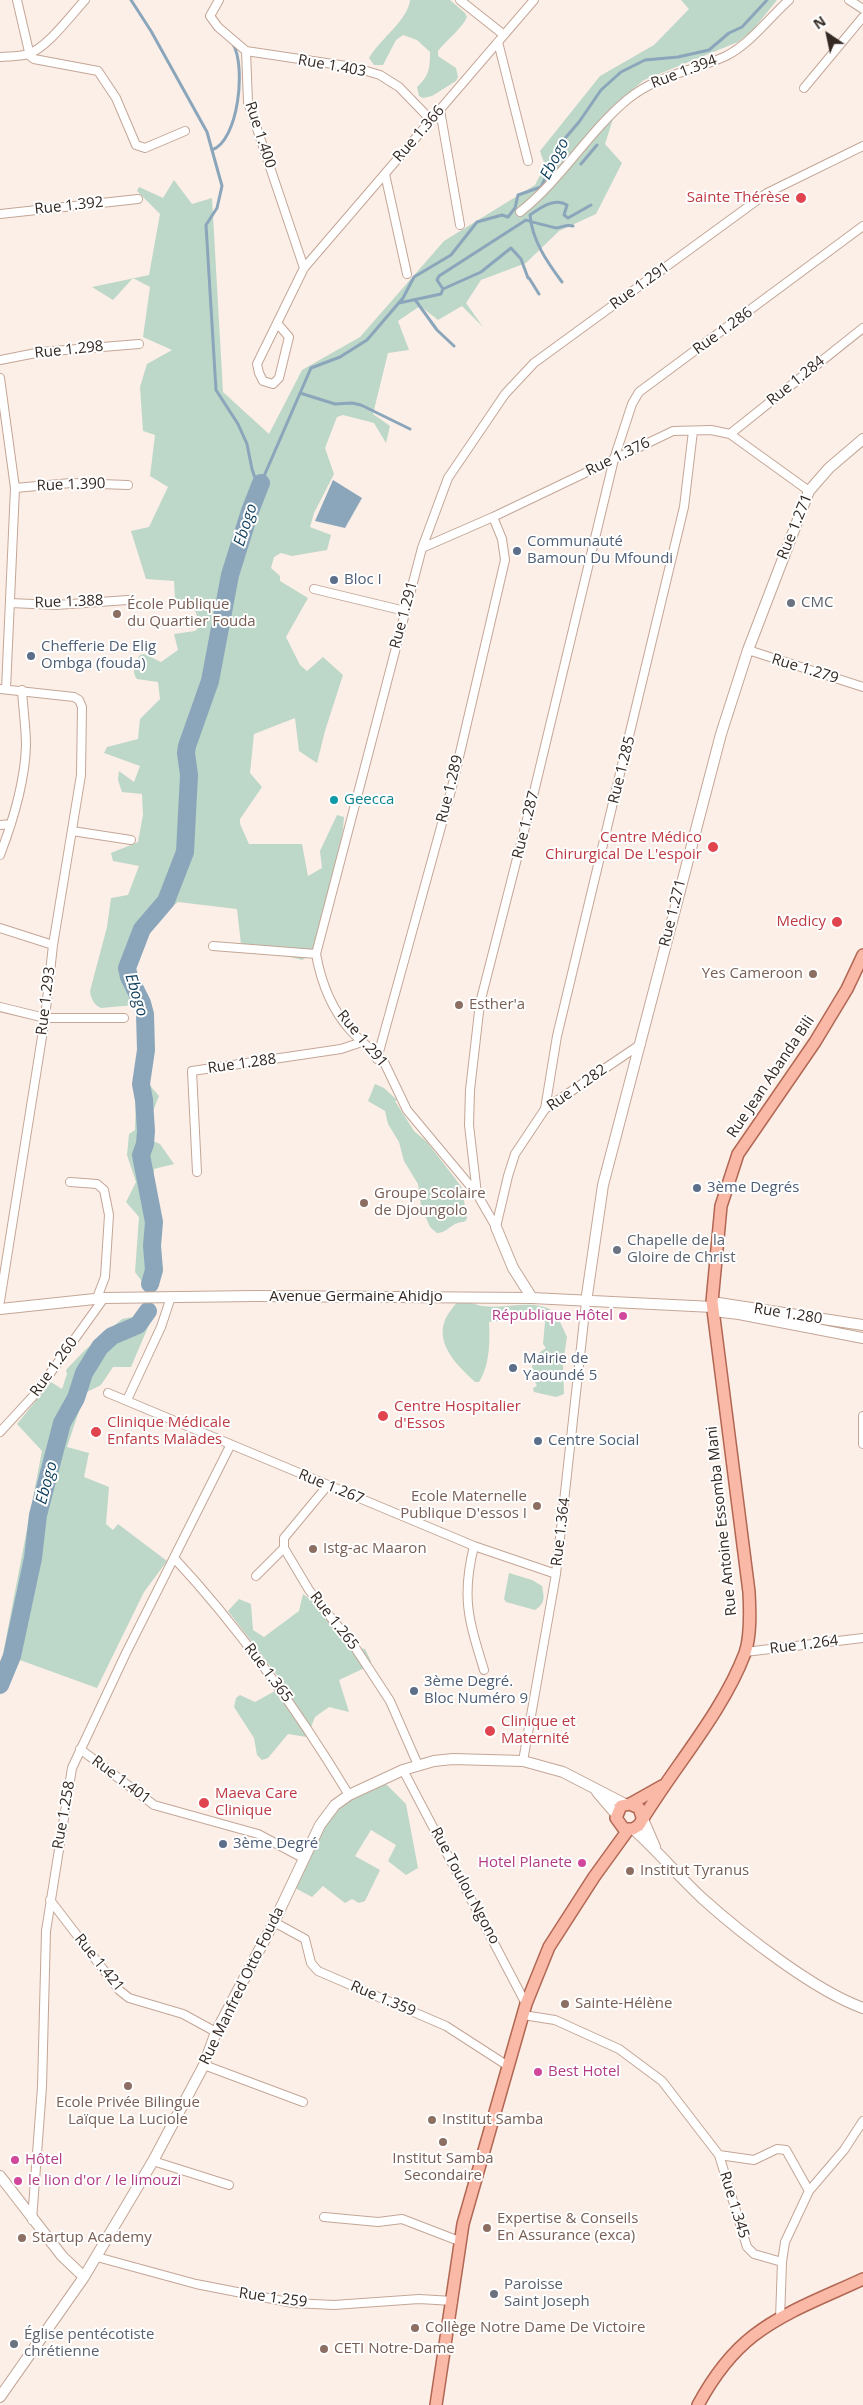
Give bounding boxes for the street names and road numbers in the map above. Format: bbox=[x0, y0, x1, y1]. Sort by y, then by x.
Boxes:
street label: Rue 1.403 bbox=[296, 51, 368, 81]
street label: Rue 1.394 bbox=[649, 51, 719, 93]
street label: Rue 1.400 bbox=[241, 99, 279, 171]
street label: Rue 1.366 bbox=[390, 102, 448, 166]
street label: Rue 1.392 bbox=[34, 193, 104, 219]
street label: Rue 1.291 bbox=[607, 258, 673, 314]
street label: Rue 1.286 bbox=[690, 303, 756, 359]
street label: Rue 1.298 bbox=[34, 337, 104, 363]
street label: Rue 1.284 bbox=[764, 352, 828, 410]
street label: Rue 1.376 bbox=[583, 434, 653, 480]
street label: Rue 1.390 bbox=[36, 475, 106, 495]
street label: Rue 1.271 bbox=[774, 492, 816, 562]
street label: Rue 1.291 bbox=[386, 579, 422, 651]
street label: Rue 1.388 bbox=[34, 592, 104, 612]
street label: Rue 1.279 bbox=[769, 650, 841, 688]
street label: Rue 1.285 bbox=[605, 734, 639, 806]
street label: Rue 1.289 bbox=[433, 753, 467, 825]
street label: Rue 1.287 bbox=[509, 789, 543, 861]
street label: Rue 1.271 bbox=[656, 877, 690, 949]
street label: Rue 1.293 bbox=[33, 966, 59, 1036]
street label: Rue 1.291 bbox=[333, 1007, 391, 1071]
street label: Rue Jean Abanda Bili bbox=[723, 1013, 819, 1141]
street label: Rue 1.288 bbox=[207, 1050, 277, 1078]
street label: Rue 1.282 bbox=[544, 1061, 610, 1115]
street label: Avenue Germaine Ahidjo bbox=[269, 1288, 443, 1306]
street label: Rue 1.280 bbox=[753, 1300, 823, 1328]
street label: Rue 1.260 bbox=[26, 1334, 82, 1400]
street label: Rue Antoine Essomba Mani bbox=[703, 1425, 741, 1617]
street label: Rue 1.267 bbox=[296, 1466, 366, 1508]
street label: Rue 1.364 bbox=[548, 1497, 574, 1567]
street label: Rue 1.265 bbox=[306, 1588, 362, 1654]
street label: Rue 1.264 bbox=[769, 1632, 839, 1658]
street label: Rue 1.365 bbox=[240, 1640, 296, 1706]
street label: Rue 1.401 bbox=[88, 1752, 154, 1808]
street label: Rue 1.258 bbox=[49, 1779, 79, 1851]
street label: Rue Toulou Ngono bbox=[427, 1824, 503, 1948]
street label: Rue Manfred Otto Fouda bbox=[196, 1904, 288, 2068]
street label: Rue 1.421 bbox=[70, 1931, 128, 1995]
street label: Rue 1.359 bbox=[348, 1977, 418, 2021]
street label: Rue 1.345 bbox=[715, 2169, 753, 2241]
street label: Rue 1.259 bbox=[238, 2284, 308, 2312]

